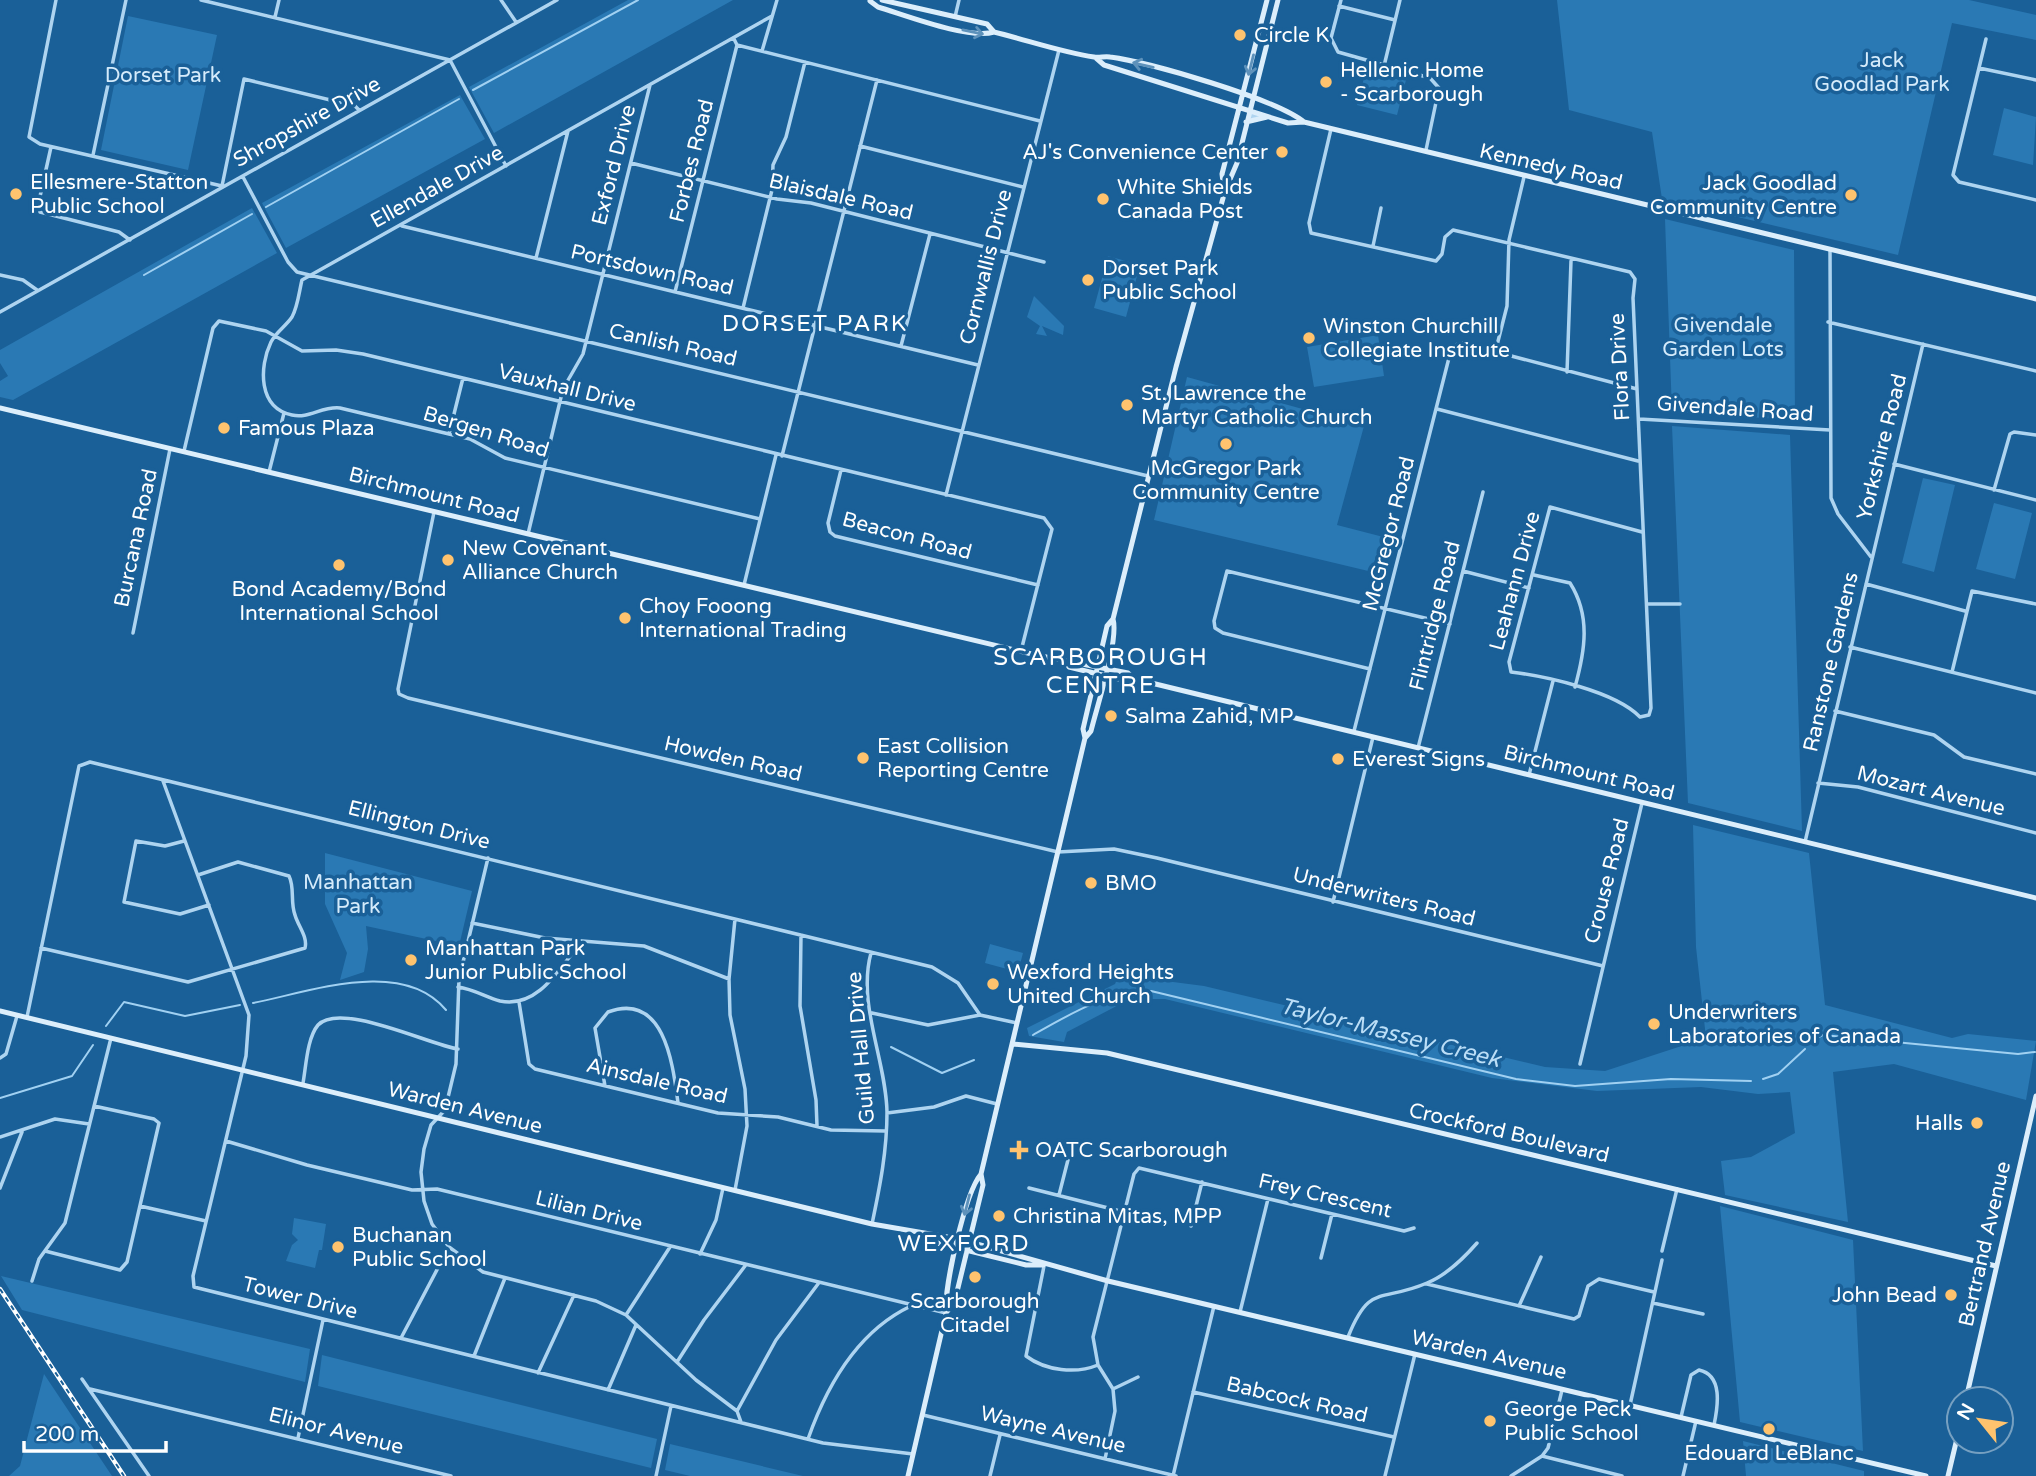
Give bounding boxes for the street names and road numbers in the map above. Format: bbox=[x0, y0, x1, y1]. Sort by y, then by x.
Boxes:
street label: Shropshire Drive bbox=[229, 71, 385, 173]
street label: Forbes Road bbox=[665, 97, 719, 225]
street label: Exford Drive bbox=[587, 102, 641, 228]
street label: Kennedy Road bbox=[1477, 138, 1625, 196]
street label: Ellendale Drive bbox=[366, 140, 508, 234]
street label: Blaisdale Road bbox=[766, 168, 916, 226]
street label: Cornwallis Drive bbox=[955, 187, 1017, 347]
street label: Portsdown Road bbox=[568, 239, 736, 301]
street label: Flora Drive bbox=[1605, 312, 1635, 421]
street label: Canlish Road bbox=[606, 318, 740, 372]
street label: Vauxhall Drive bbox=[495, 359, 639, 417]
street label: Yorkshire Road bbox=[1852, 371, 1912, 523]
street label: Givendale Road bbox=[1656, 391, 1814, 427]
street label: Bergen Road bbox=[420, 401, 552, 463]
street label: McGregor Road bbox=[1358, 454, 1420, 614]
street label: Birchmount Road bbox=[346, 462, 522, 528]
street label: Burcana Road bbox=[109, 467, 163, 609]
street label: Beacon Road bbox=[840, 507, 974, 565]
street label: Leahann Drive bbox=[1484, 509, 1546, 653]
street label: Flintridge Road bbox=[1404, 538, 1466, 694]
street label: Ranstone Gardens bbox=[1798, 570, 1864, 754]
street label: Howden Road bbox=[662, 731, 804, 787]
street label: Birchmount Road bbox=[1501, 740, 1677, 806]
street label: Mozart Avenue bbox=[1854, 761, 2008, 822]
street label: Ellington Drive bbox=[345, 795, 493, 855]
street label: Crouse Road bbox=[1579, 816, 1635, 946]
street label: Underwriters Road bbox=[1290, 862, 1478, 932]
street label: Guild Hall Drive bbox=[842, 971, 880, 1125]
street label: Ainsdale Road bbox=[584, 1053, 730, 1109]
street label: Warden Avenue bbox=[385, 1077, 545, 1139]
street label: Crockford Boulevard bbox=[1406, 1098, 1612, 1168]
street label: Bertrand Avenue bbox=[1954, 1159, 2016, 1329]
street label: Frey Crescent bbox=[1256, 1169, 1394, 1223]
street label: Lilian Drive bbox=[533, 1186, 645, 1236]
street label: Tower Drive bbox=[240, 1272, 360, 1324]
street label: Warden Avenue bbox=[1409, 1325, 1569, 1385]
street label: Babcock Road bbox=[1224, 1372, 1370, 1428]
street label: Wayne Avenue bbox=[978, 1401, 1128, 1459]
street label: Elinor Avenue bbox=[266, 1402, 406, 1460]

